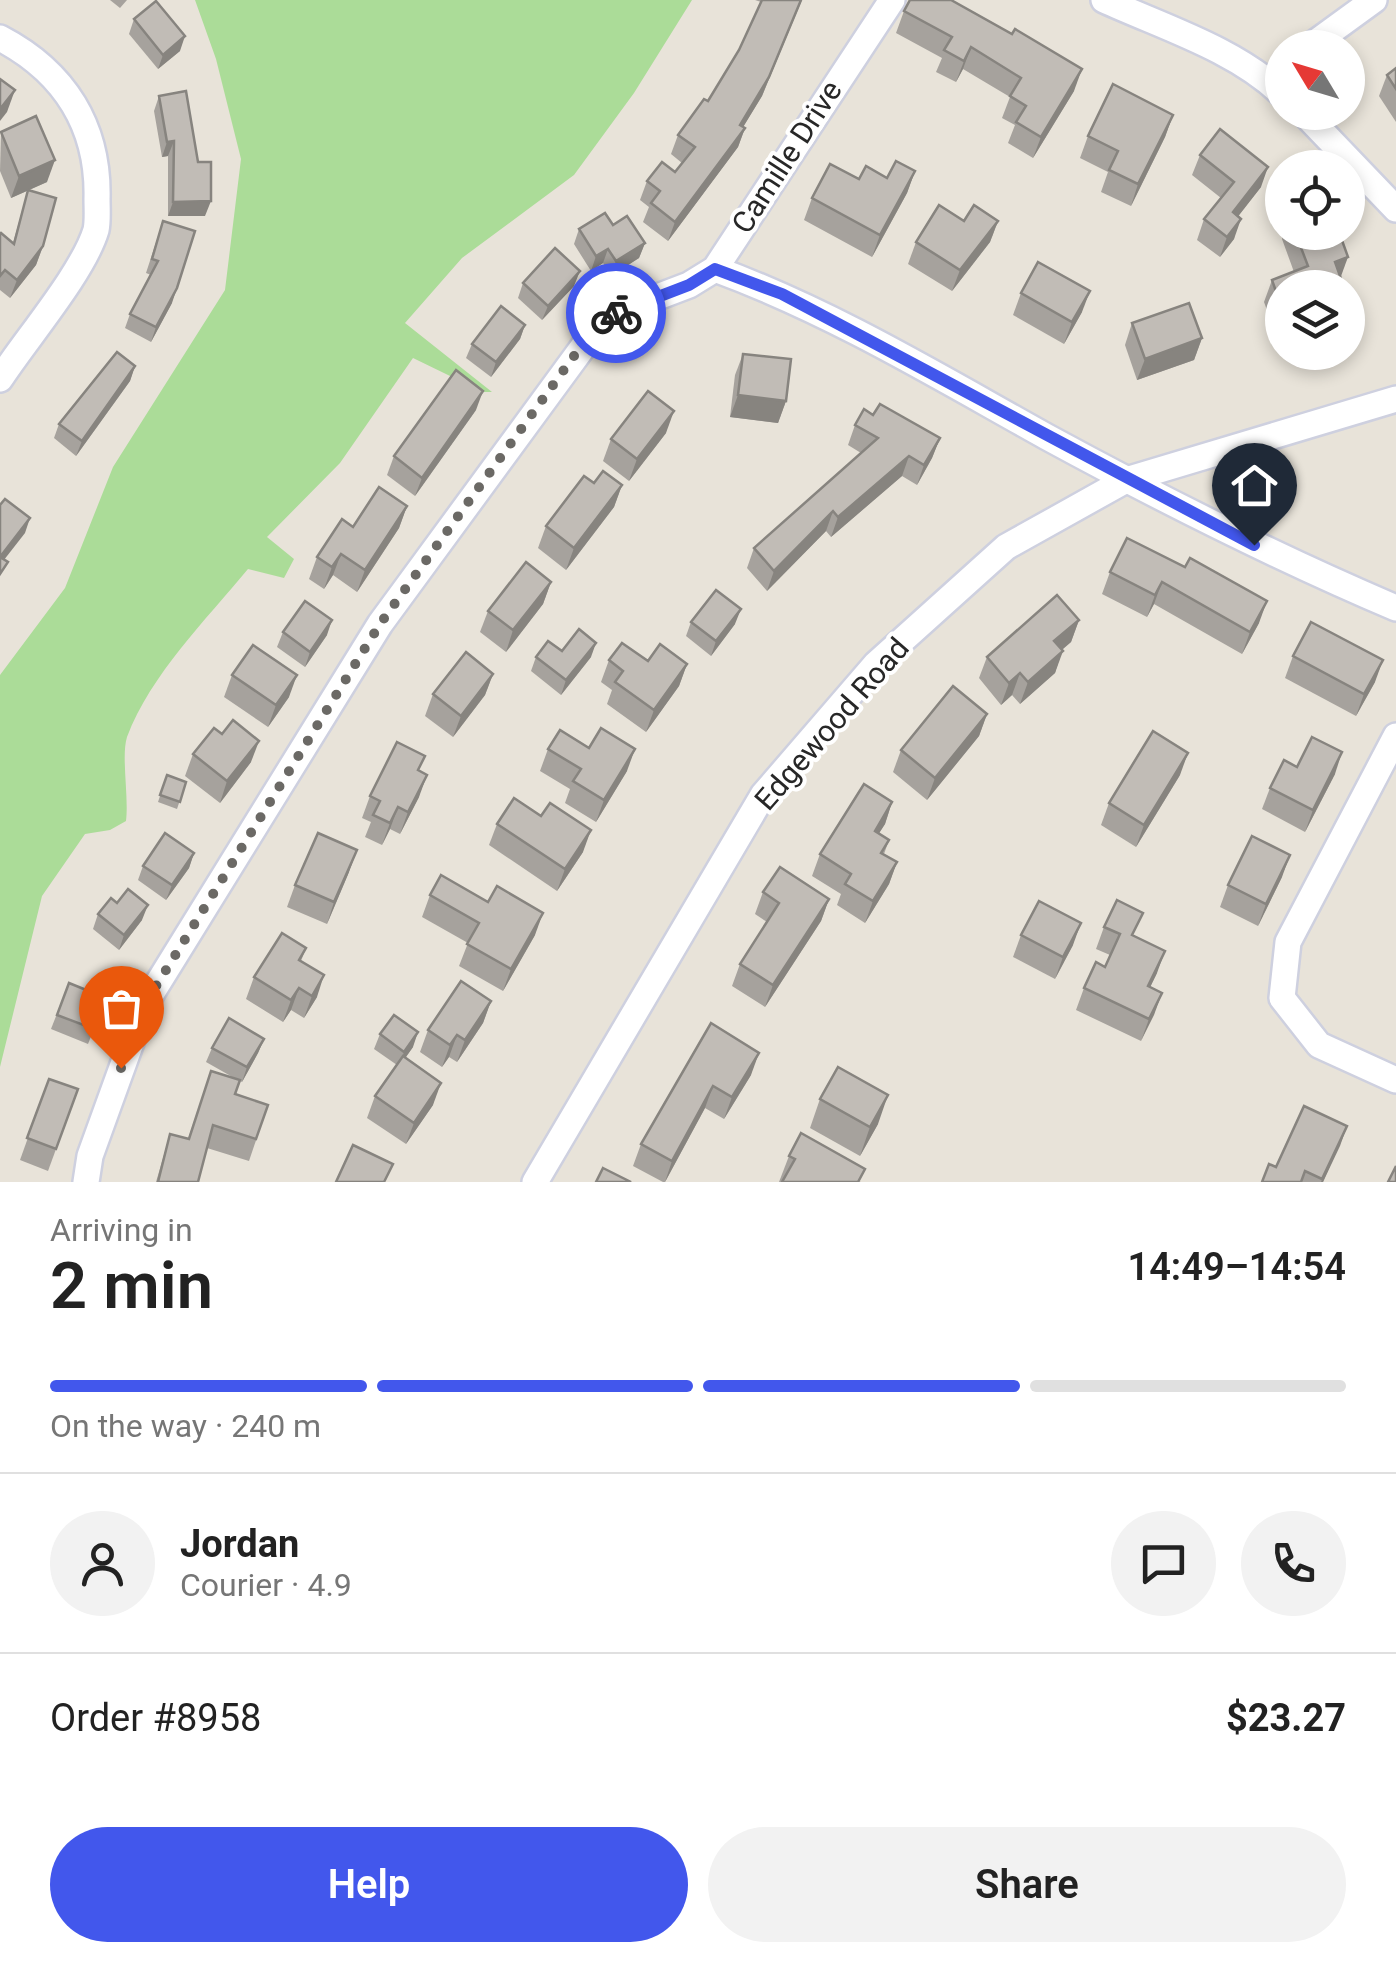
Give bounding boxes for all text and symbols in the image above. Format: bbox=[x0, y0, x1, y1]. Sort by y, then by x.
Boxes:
north arrow bbox=[1265, 30, 1365, 130]
map controls bbox=[1265, 30, 1365, 370]
street label: Camille Drive bbox=[724, 74, 849, 240]
button: locate bbox=[1265, 150, 1365, 250]
courier bbox=[566, 263, 666, 363]
button: layers bbox=[1265, 270, 1365, 370]
icon: bike bbox=[589, 286, 644, 341]
pin bbox=[1212, 443, 1297, 546]
icon: home bbox=[1227, 458, 1282, 513]
street label: Edgewood Road bbox=[747, 631, 916, 817]
pin bbox=[79, 966, 164, 1069]
icon: bag bbox=[94, 981, 149, 1036]
text: Arriving in bbox=[50, 1211, 193, 1249]
text: 14:49–14:54 bbox=[1127, 1245, 1346, 1289]
text: 2 min bbox=[50, 1248, 213, 1324]
text: On the way · 240 m bbox=[50, 1407, 321, 1445]
button: person bbox=[50, 1511, 155, 1616]
button: chat bbox=[1111, 1511, 1216, 1616]
button: phone bbox=[1241, 1511, 1346, 1616]
text: Jordan bbox=[180, 1522, 299, 1566]
text: Courier · 4.9 bbox=[180, 1566, 352, 1604]
text: Order #8958 bbox=[50, 1696, 261, 1740]
text: $23.27 bbox=[1226, 1696, 1346, 1740]
button: Help bbox=[50, 1827, 688, 1942]
button: Share bbox=[708, 1827, 1346, 1942]

